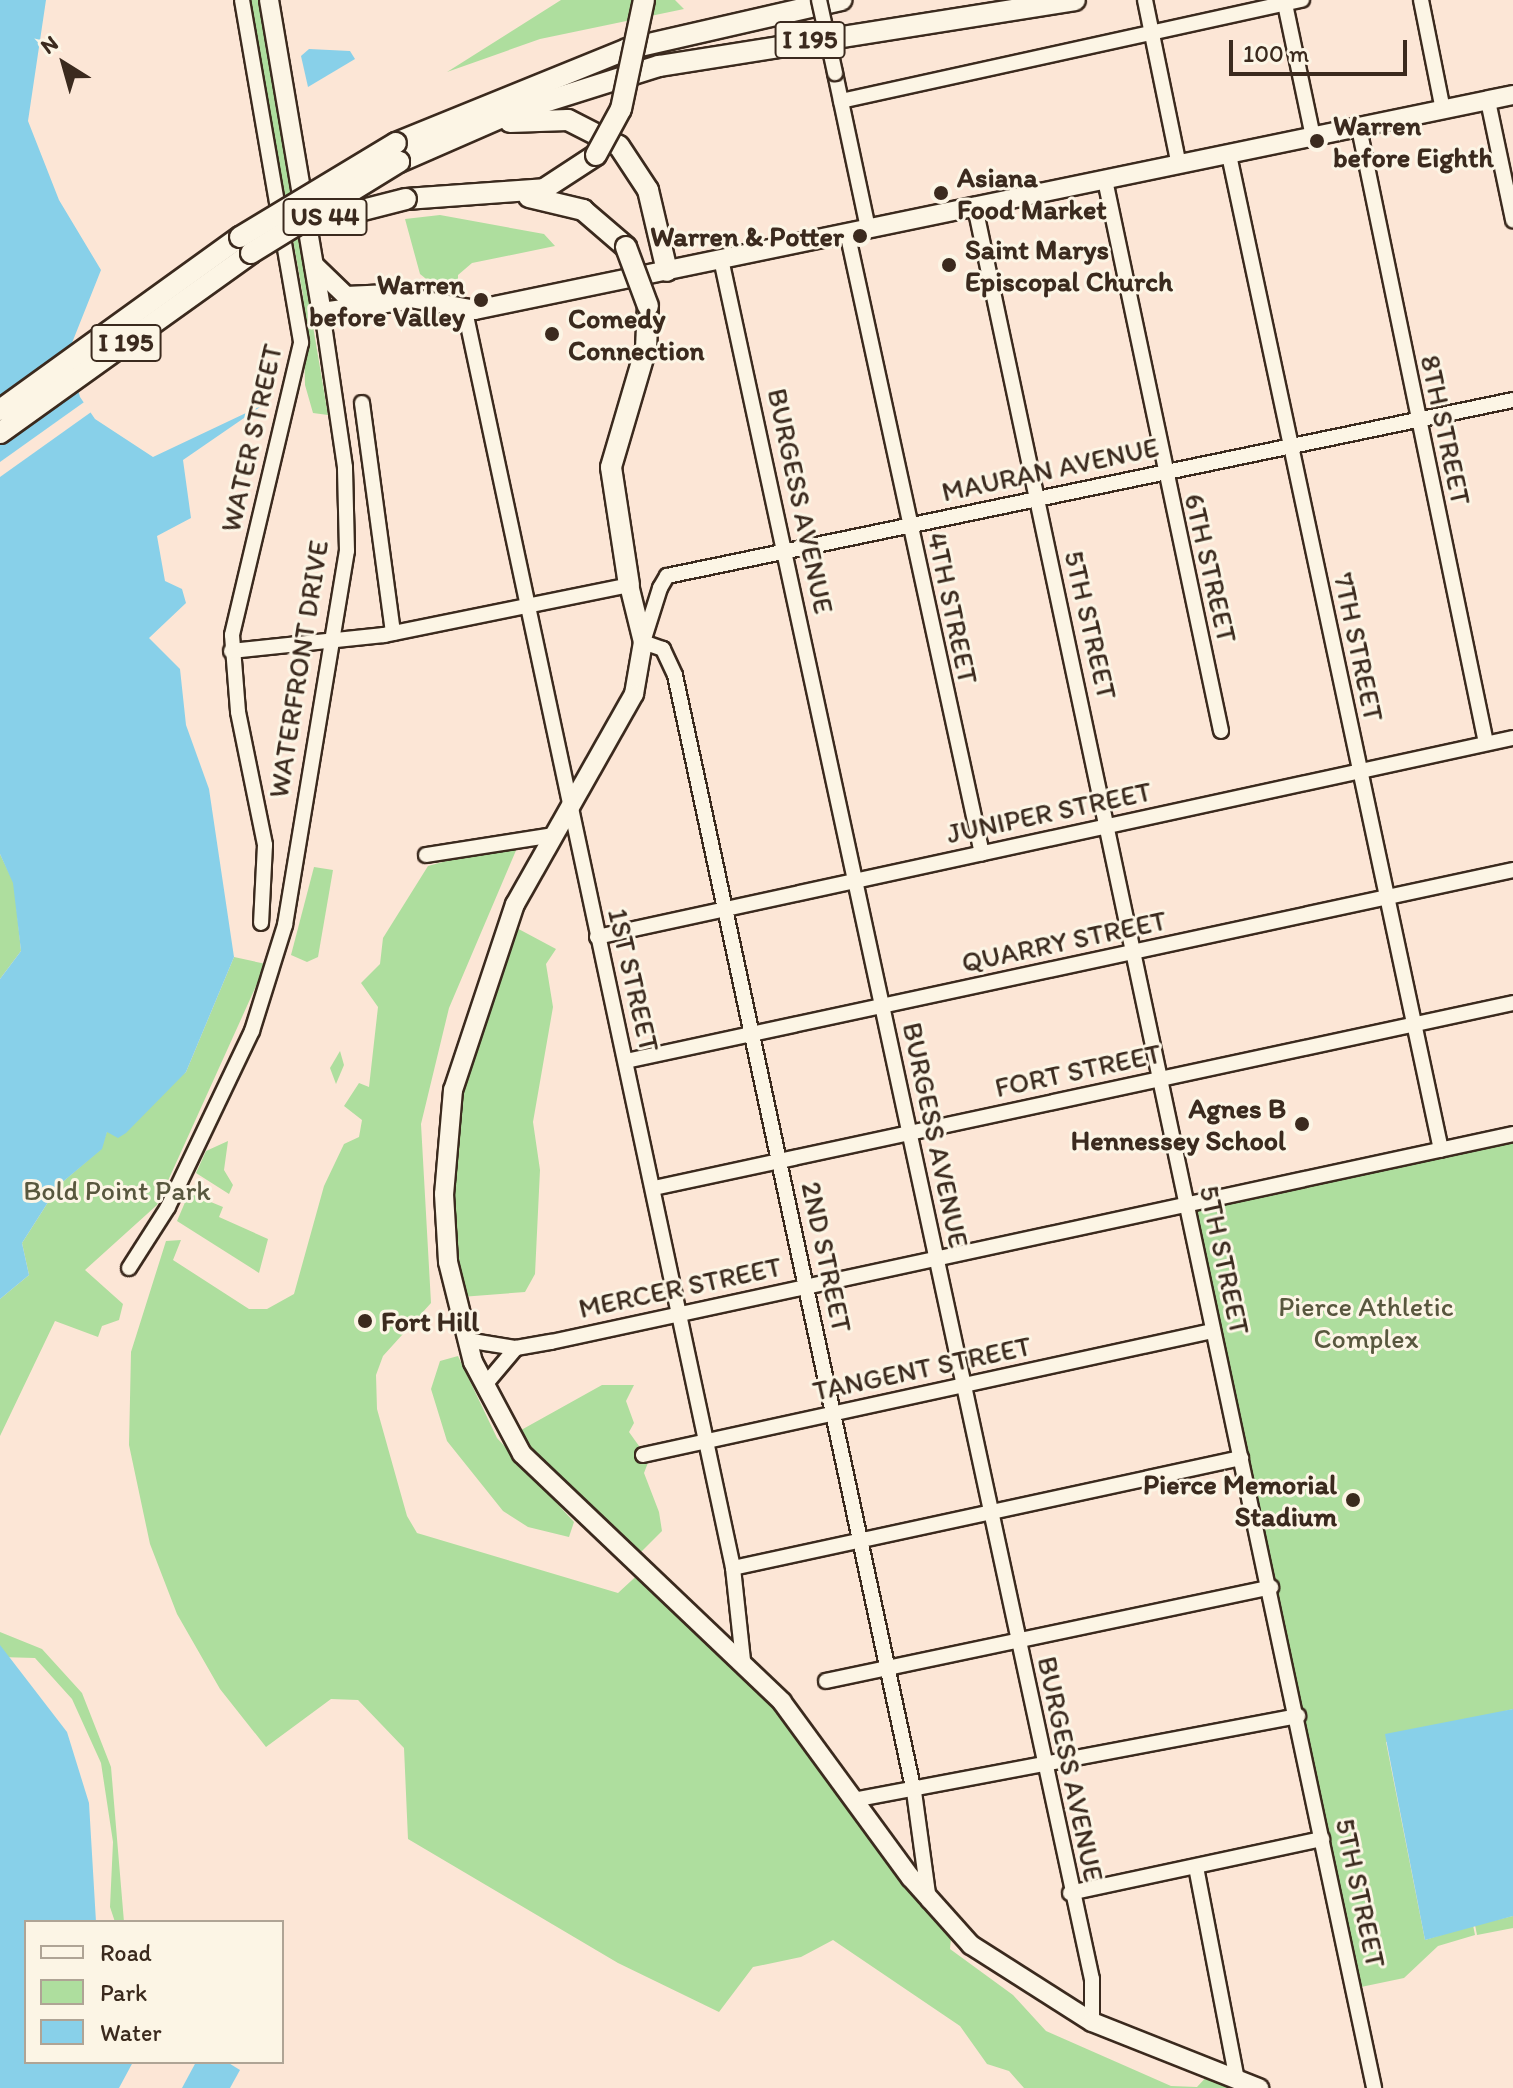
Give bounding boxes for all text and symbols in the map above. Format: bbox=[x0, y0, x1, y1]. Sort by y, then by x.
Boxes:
road number: I 195 bbox=[774, 18, 846, 62]
north arrow bbox=[24, 24, 104, 104]
scale bar bbox=[1233, 24, 1411, 74]
text: N bbox=[35, 29, 63, 60]
text: 100 m bbox=[1243, 39, 1309, 68]
place label: Warren before Eighth bbox=[1333, 108, 1493, 174]
marker: Warren before Eighth bbox=[1308, 132, 1326, 150]
place label: Asiana Food Market bbox=[957, 160, 1107, 226]
marker: Asiana Food Market bbox=[932, 184, 950, 202]
road number: US 44 bbox=[281, 195, 369, 239]
place label: Warren & Potter bbox=[651, 219, 844, 253]
marker: Warren & Potter bbox=[851, 227, 869, 245]
place label: Saint Marys Episcopal Church bbox=[965, 232, 1173, 298]
marker: Saint Marys Episcopal Church bbox=[940, 256, 958, 274]
place label: Warren before Valley bbox=[309, 267, 465, 333]
marker: Warren before Valley bbox=[472, 291, 490, 309]
place label: Comedy Connection bbox=[568, 301, 704, 367]
road number: I 195 bbox=[90, 321, 162, 365]
marker: Comedy Connection bbox=[543, 325, 561, 343]
street label: WATER STREET bbox=[213, 341, 289, 535]
street label: 8TH STREET bbox=[1414, 352, 1478, 508]
street label: BURGESS AVENUE bbox=[761, 386, 841, 616]
street label: MAURAN AVENUE bbox=[938, 430, 1162, 508]
street label: 6TH STREET bbox=[1178, 490, 1244, 646]
street label: 4TH STREET bbox=[921, 529, 985, 687]
street label: WATERFRONT DRIVE bbox=[261, 537, 335, 801]
street label: 5TH STREET bbox=[1058, 547, 1124, 703]
street label: 7TH STREET bbox=[1327, 570, 1391, 724]
street label: JUNIPER STREET bbox=[943, 774, 1155, 850]
street label: QUARRY STREET bbox=[958, 903, 1170, 979]
street label: 1ST STREET bbox=[601, 905, 667, 1055]
street label: BURGESS AVENUE bbox=[896, 1020, 976, 1250]
street label: FORT STREET bbox=[992, 1036, 1164, 1104]
place label: Agnes B Hennessey School bbox=[1072, 1091, 1286, 1157]
marker: Agnes B Hennessey School bbox=[1293, 1115, 1311, 1133]
park label: Bold Point Park bbox=[24, 1173, 210, 1207]
street label: 2ND STREET bbox=[795, 1179, 859, 1335]
street label: 5TH STREET bbox=[1193, 1182, 1257, 1338]
street label: MERCER STREET bbox=[575, 1249, 785, 1325]
park label: Pierce Athletic Complex bbox=[1279, 1289, 1453, 1355]
place label: Fort Hill bbox=[381, 1304, 479, 1338]
marker: Fort Hill bbox=[356, 1312, 374, 1330]
street label: TANGENT STREET bbox=[810, 1328, 1034, 1408]
place label: Pierce Memorial Stadium bbox=[1144, 1467, 1337, 1533]
marker: Pierce Memorial Stadium bbox=[1344, 1491, 1362, 1509]
street label: BURGESS AVENUE bbox=[1031, 1654, 1111, 1884]
street label: 5TH STREET bbox=[1329, 1815, 1393, 1971]
legend bbox=[24, 1920, 284, 2064]
text: Road bbox=[100, 1938, 152, 1967]
text: Park bbox=[100, 1978, 147, 2007]
text: Water bbox=[100, 2018, 162, 2047]

